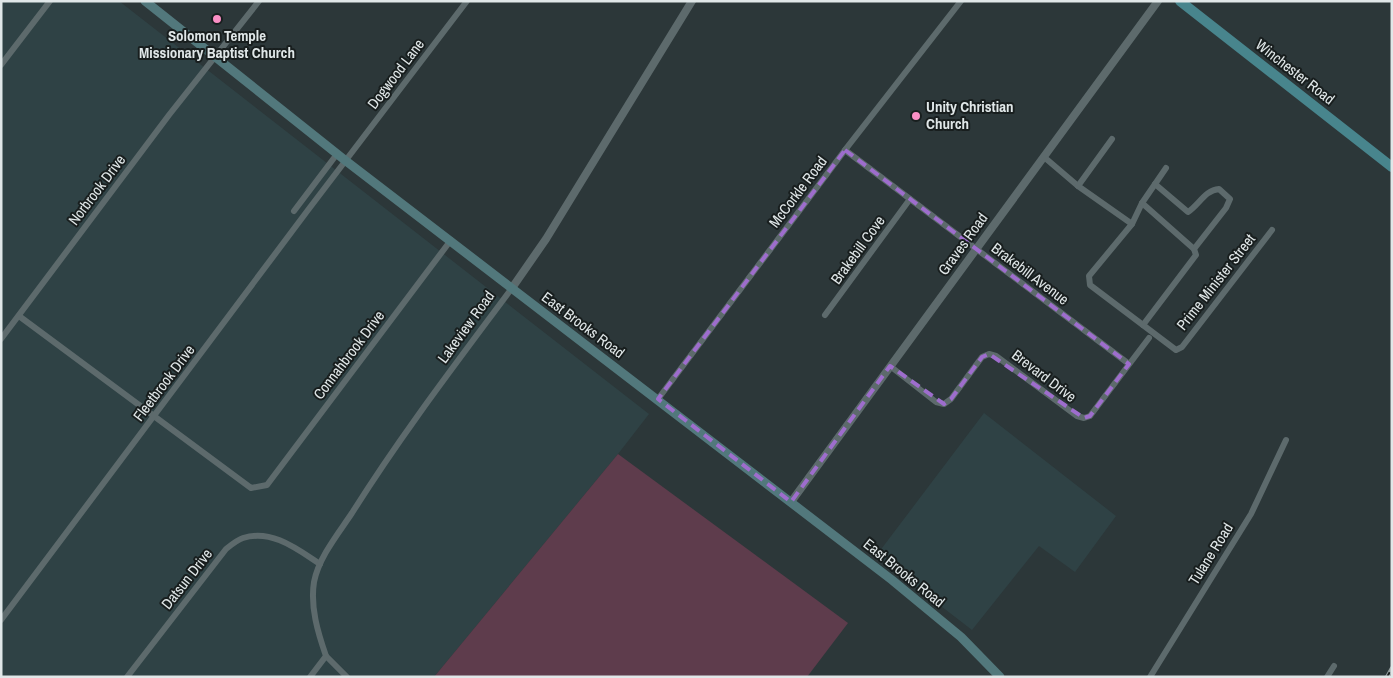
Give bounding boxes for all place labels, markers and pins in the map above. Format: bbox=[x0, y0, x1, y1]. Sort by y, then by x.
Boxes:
marker: Solomon Temple Missionary Baptist Church bbox=[211, 13, 223, 25]
place label: Solomon Temple Missionary Baptist Church bbox=[139, 25, 295, 63]
place label: Unity Christian Church bbox=[926, 96, 1013, 134]
marker: Unity Christian Church bbox=[910, 110, 922, 122]

